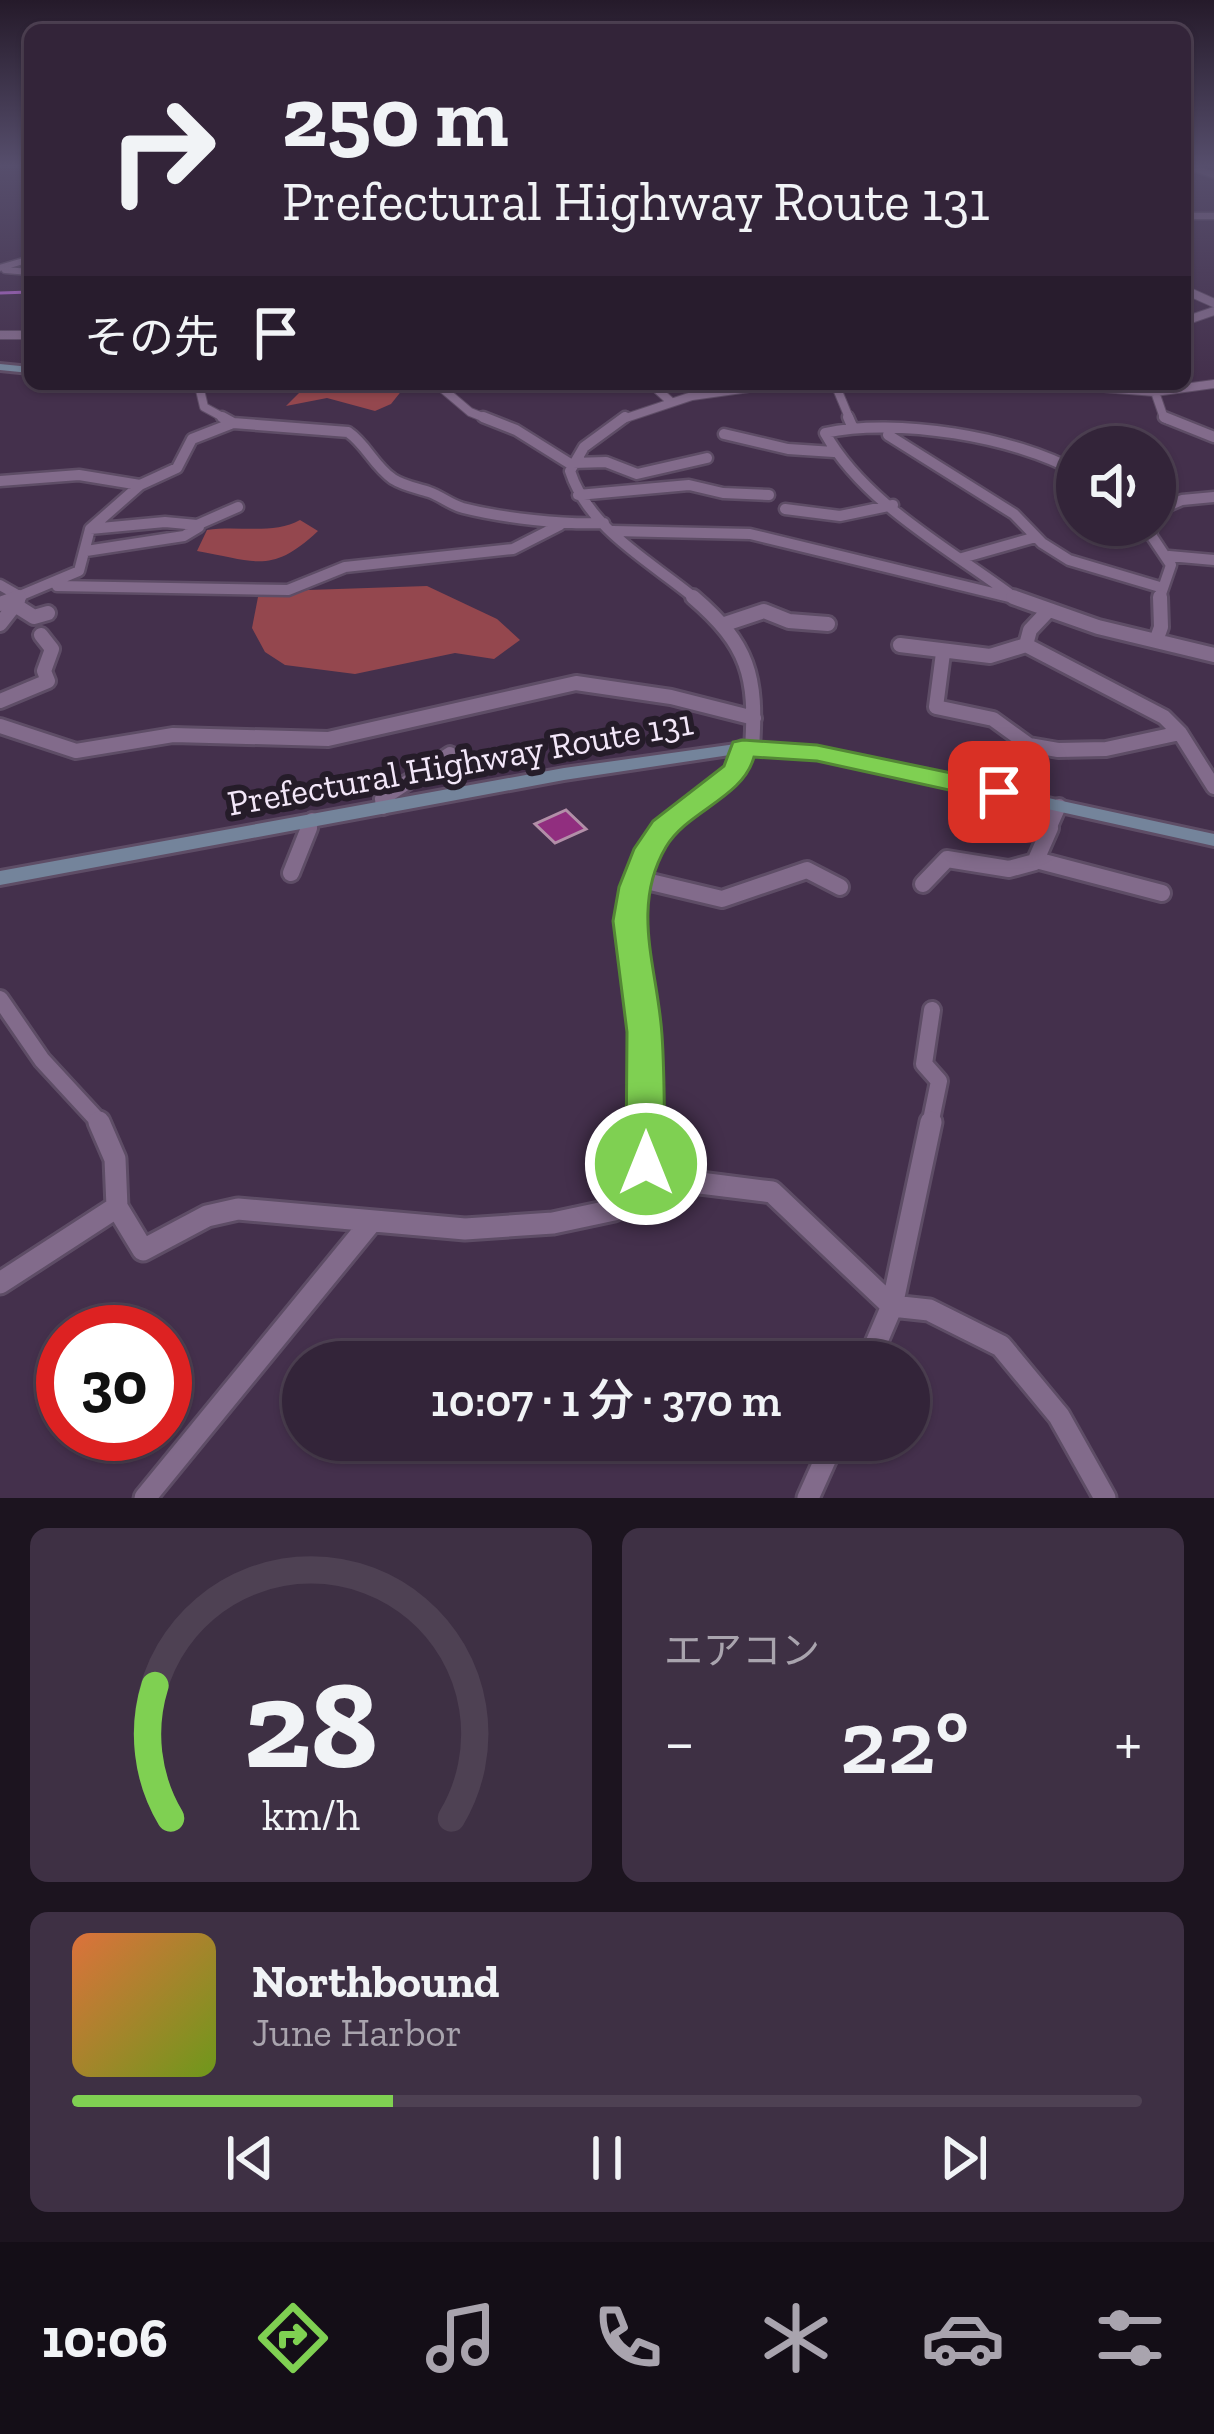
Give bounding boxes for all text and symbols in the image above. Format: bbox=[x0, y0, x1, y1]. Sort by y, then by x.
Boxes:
text: 250 m bbox=[282, 67, 509, 168]
icon: right bbox=[84, 72, 240, 228]
text: Prefectural Highway Route 131 bbox=[282, 169, 990, 234]
icon: arrive bbox=[243, 300, 309, 366]
text: その先 bbox=[84, 311, 219, 365]
map controls bbox=[1056, 426, 1176, 546]
button: sound bbox=[1056, 426, 1176, 546]
street label: Prefectural Highway Route 131 bbox=[224, 700, 696, 825]
pin bbox=[948, 741, 1050, 843]
icon: arrive bbox=[966, 759, 1032, 825]
position arrow bbox=[583, 1101, 709, 1227]
speed limit sign: 30 bbox=[36, 1305, 192, 1461]
text: 10:07 · 1 分 · 370 m bbox=[431, 1374, 781, 1428]
text: エアコン bbox=[664, 1627, 820, 1674]
text: 28 bbox=[244, 1649, 378, 1799]
text: 22° bbox=[840, 1688, 969, 1796]
text: − bbox=[664, 1703, 695, 1782]
text: + bbox=[1114, 1703, 1142, 1782]
text: km/h bbox=[262, 1790, 360, 1841]
text: Northbound bbox=[252, 1955, 500, 2009]
text: June Harbor bbox=[252, 2009, 462, 2056]
icon: previous bbox=[217, 2125, 283, 2191]
icon: pause bbox=[574, 2125, 640, 2191]
icon: next bbox=[931, 2125, 997, 2191]
icon: directions bbox=[251, 2296, 335, 2380]
icon: music bbox=[419, 2296, 503, 2380]
icon: phone bbox=[586, 2296, 670, 2380]
icon: climate bbox=[754, 2296, 838, 2380]
icon: car bbox=[921, 2296, 1005, 2380]
icon: filters bbox=[1088, 2296, 1172, 2380]
text: 10:06 bbox=[42, 2306, 168, 2371]

